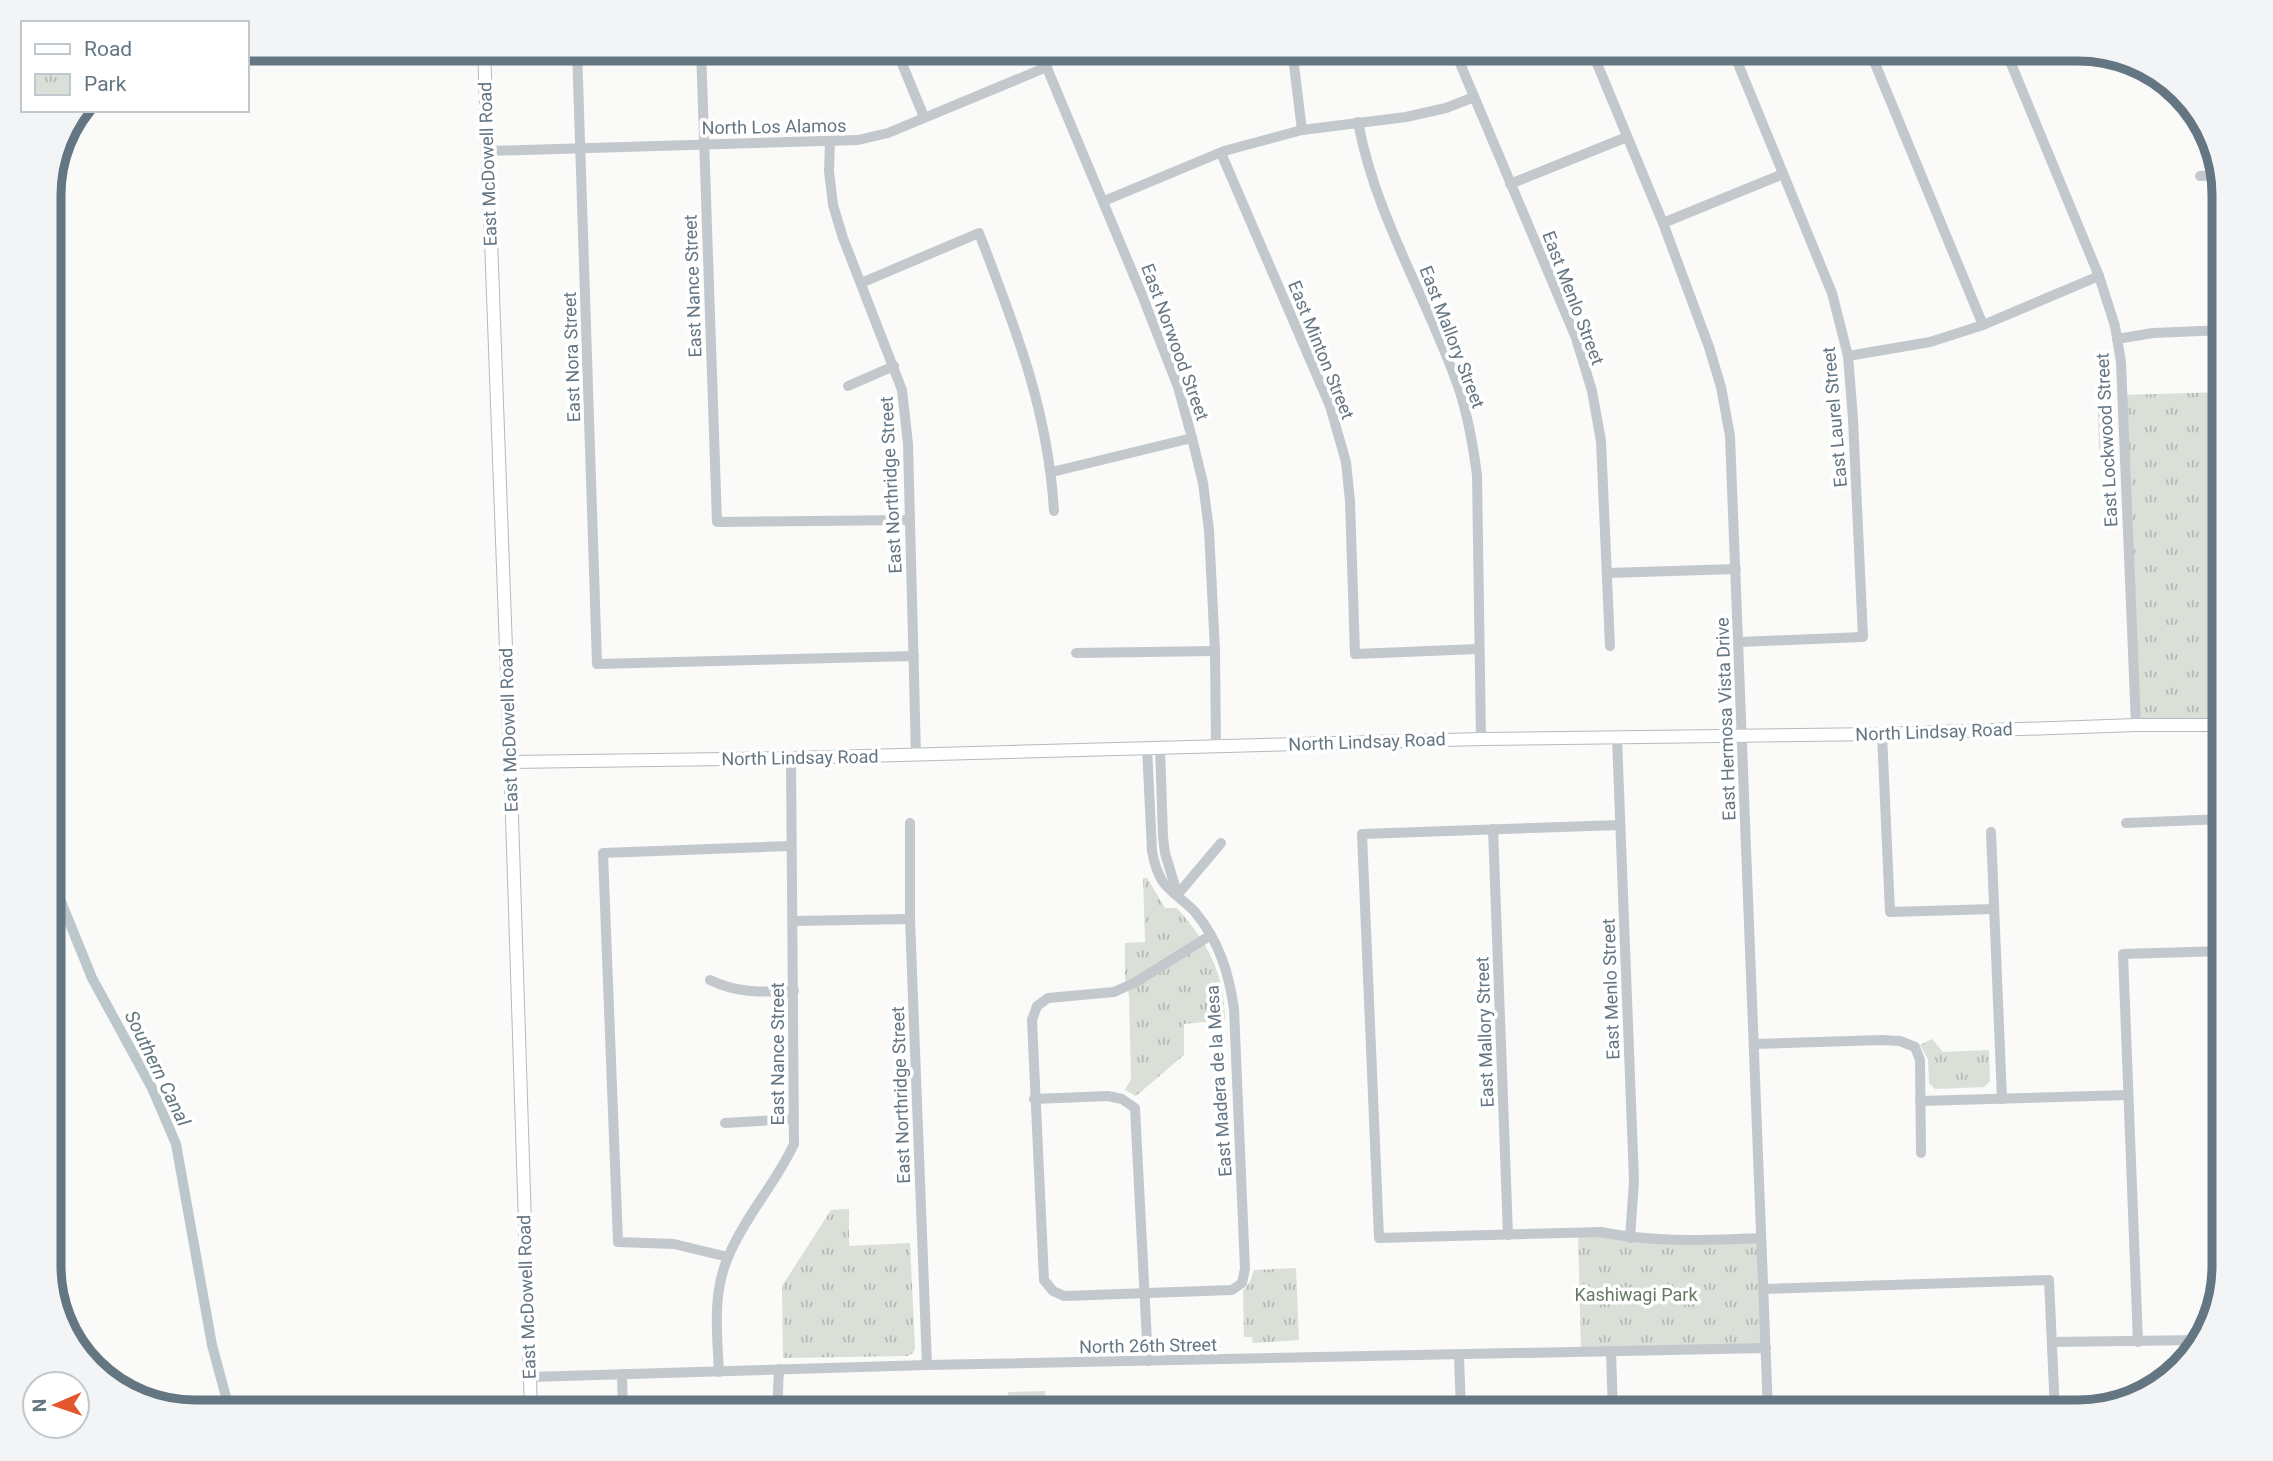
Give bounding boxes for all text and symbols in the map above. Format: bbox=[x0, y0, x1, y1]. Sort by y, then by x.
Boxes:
legend bbox=[21, 21, 248, 112]
text: Road bbox=[84, 37, 132, 61]
text: Park bbox=[84, 72, 127, 96]
street label: East McDowell Road bbox=[474, 81, 501, 247]
street label: North Los Alamos bbox=[701, 115, 847, 138]
street label: East Nance Street bbox=[680, 214, 705, 358]
street label: East Menlo Street bbox=[1538, 228, 1609, 368]
street label: East Norwood Street bbox=[1137, 261, 1214, 423]
street label: East Mallory Street bbox=[1416, 263, 1489, 411]
street label: East Minton Street bbox=[1284, 277, 1359, 422]
street label: East Nora Street bbox=[559, 291, 584, 422]
street label: East Laurel Street bbox=[1818, 346, 1851, 488]
street label: East Lockwood Street bbox=[2091, 352, 2122, 528]
street label: East Northridge Street bbox=[875, 396, 906, 574]
street label: East Hermosa Vista Drive bbox=[1711, 617, 1740, 821]
street label: East McDowell Road bbox=[495, 647, 522, 813]
street label: North Lindsay Road bbox=[1855, 718, 2013, 745]
street label: North Lindsay Road bbox=[1288, 728, 1446, 755]
street label: North Lindsay Road bbox=[721, 746, 879, 769]
street label: East Menlo Street bbox=[1598, 918, 1623, 1060]
street label: East Mallory Street bbox=[1471, 956, 1498, 1108]
street label: East Nance Street bbox=[767, 982, 788, 1126]
street label: East Madera de la Mesa bbox=[1201, 985, 1236, 1178]
street label: East Northridge Street bbox=[887, 1006, 914, 1184]
water label: Southern Canal bbox=[120, 1007, 196, 1130]
street label: East McDowell Road bbox=[513, 1214, 540, 1380]
park label: Kashiwagi Park bbox=[1574, 1284, 1698, 1305]
street label: North 26th Street bbox=[1079, 1334, 1217, 1357]
north arrow bbox=[21, 1370, 91, 1440]
text: N bbox=[28, 1398, 51, 1413]

